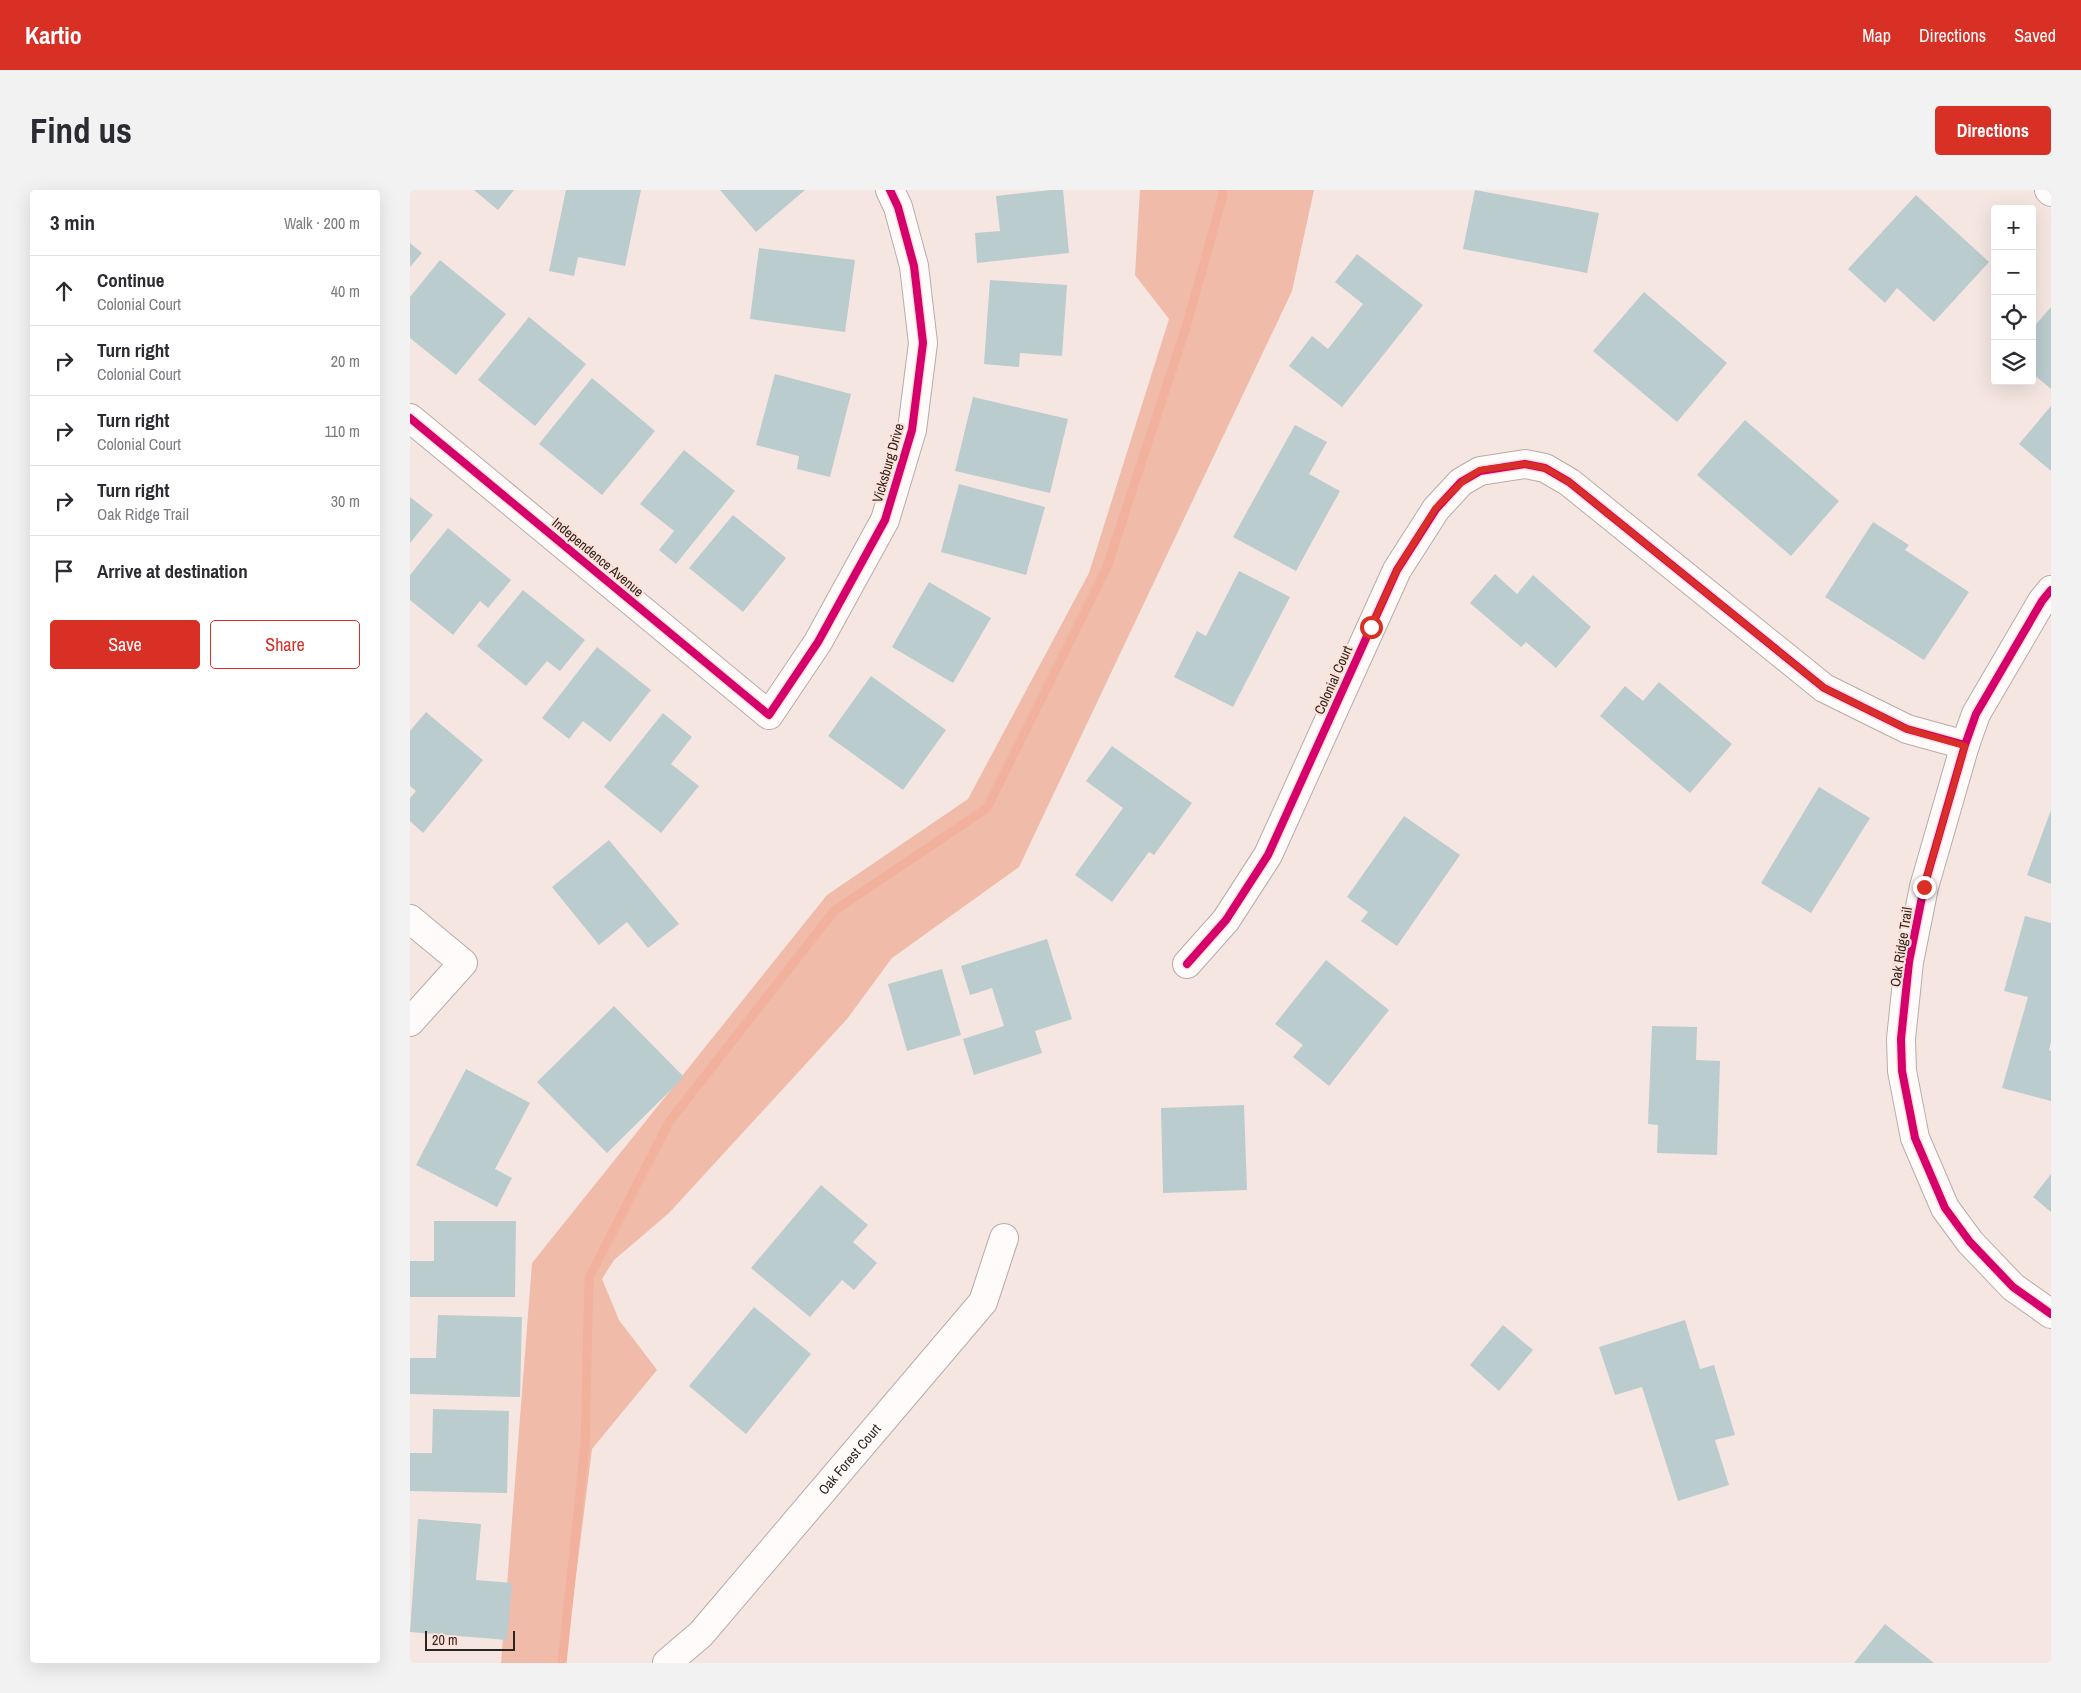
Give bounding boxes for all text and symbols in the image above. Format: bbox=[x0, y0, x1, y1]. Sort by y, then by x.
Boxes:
text: Kartio bbox=[25, 19, 82, 51]
text: Map bbox=[1862, 23, 1891, 48]
text: Directions bbox=[1919, 23, 1986, 48]
text: Saved bbox=[2014, 23, 2056, 48]
button: Directions bbox=[1935, 106, 2051, 155]
text: Find us bbox=[30, 107, 132, 154]
map controls bbox=[1991, 205, 2036, 385]
button: + bbox=[1991, 205, 2036, 250]
text: 3 min bbox=[50, 208, 95, 237]
text: Walk · 200 m bbox=[284, 212, 360, 234]
button: − bbox=[1991, 250, 2036, 295]
text: Continue bbox=[97, 267, 165, 293]
icon: ahead bbox=[50, 277, 78, 305]
text: 40 m bbox=[331, 280, 360, 302]
text: Colonial Court bbox=[97, 293, 181, 315]
button: locate bbox=[1991, 295, 2036, 340]
text: Turn right bbox=[97, 337, 169, 363]
button: layers bbox=[1991, 340, 2036, 385]
icon: right bbox=[50, 347, 78, 375]
text: 20 m bbox=[331, 350, 360, 372]
text: Colonial Court bbox=[97, 363, 181, 385]
text: Turn right bbox=[97, 407, 169, 433]
icon: right bbox=[50, 417, 78, 445]
text: 110 m bbox=[324, 420, 360, 442]
street label: Vicksburg Drive bbox=[868, 421, 908, 505]
text: Colonial Court bbox=[97, 433, 181, 455]
text: Turn right bbox=[97, 477, 169, 503]
icon: right bbox=[50, 487, 78, 515]
text: 30 m bbox=[331, 490, 360, 512]
text: Oak Ridge Trail bbox=[97, 503, 189, 525]
street label: Independence Avenue bbox=[549, 513, 647, 601]
icon: arrive bbox=[50, 557, 78, 585]
text: Arrive at destination bbox=[97, 558, 248, 584]
route start bbox=[1360, 616, 1383, 639]
button: Save bbox=[50, 620, 200, 669]
button: Share bbox=[210, 620, 360, 669]
street label: Colonial Court bbox=[1310, 643, 1356, 717]
route end bbox=[1913, 876, 1936, 899]
street label: Oak Ridge Trail bbox=[1886, 906, 1916, 988]
street label: Oak Forest Court bbox=[814, 1420, 885, 1498]
scale bar bbox=[425, 1628, 515, 1651]
text: 20 m bbox=[432, 1631, 458, 1649]

